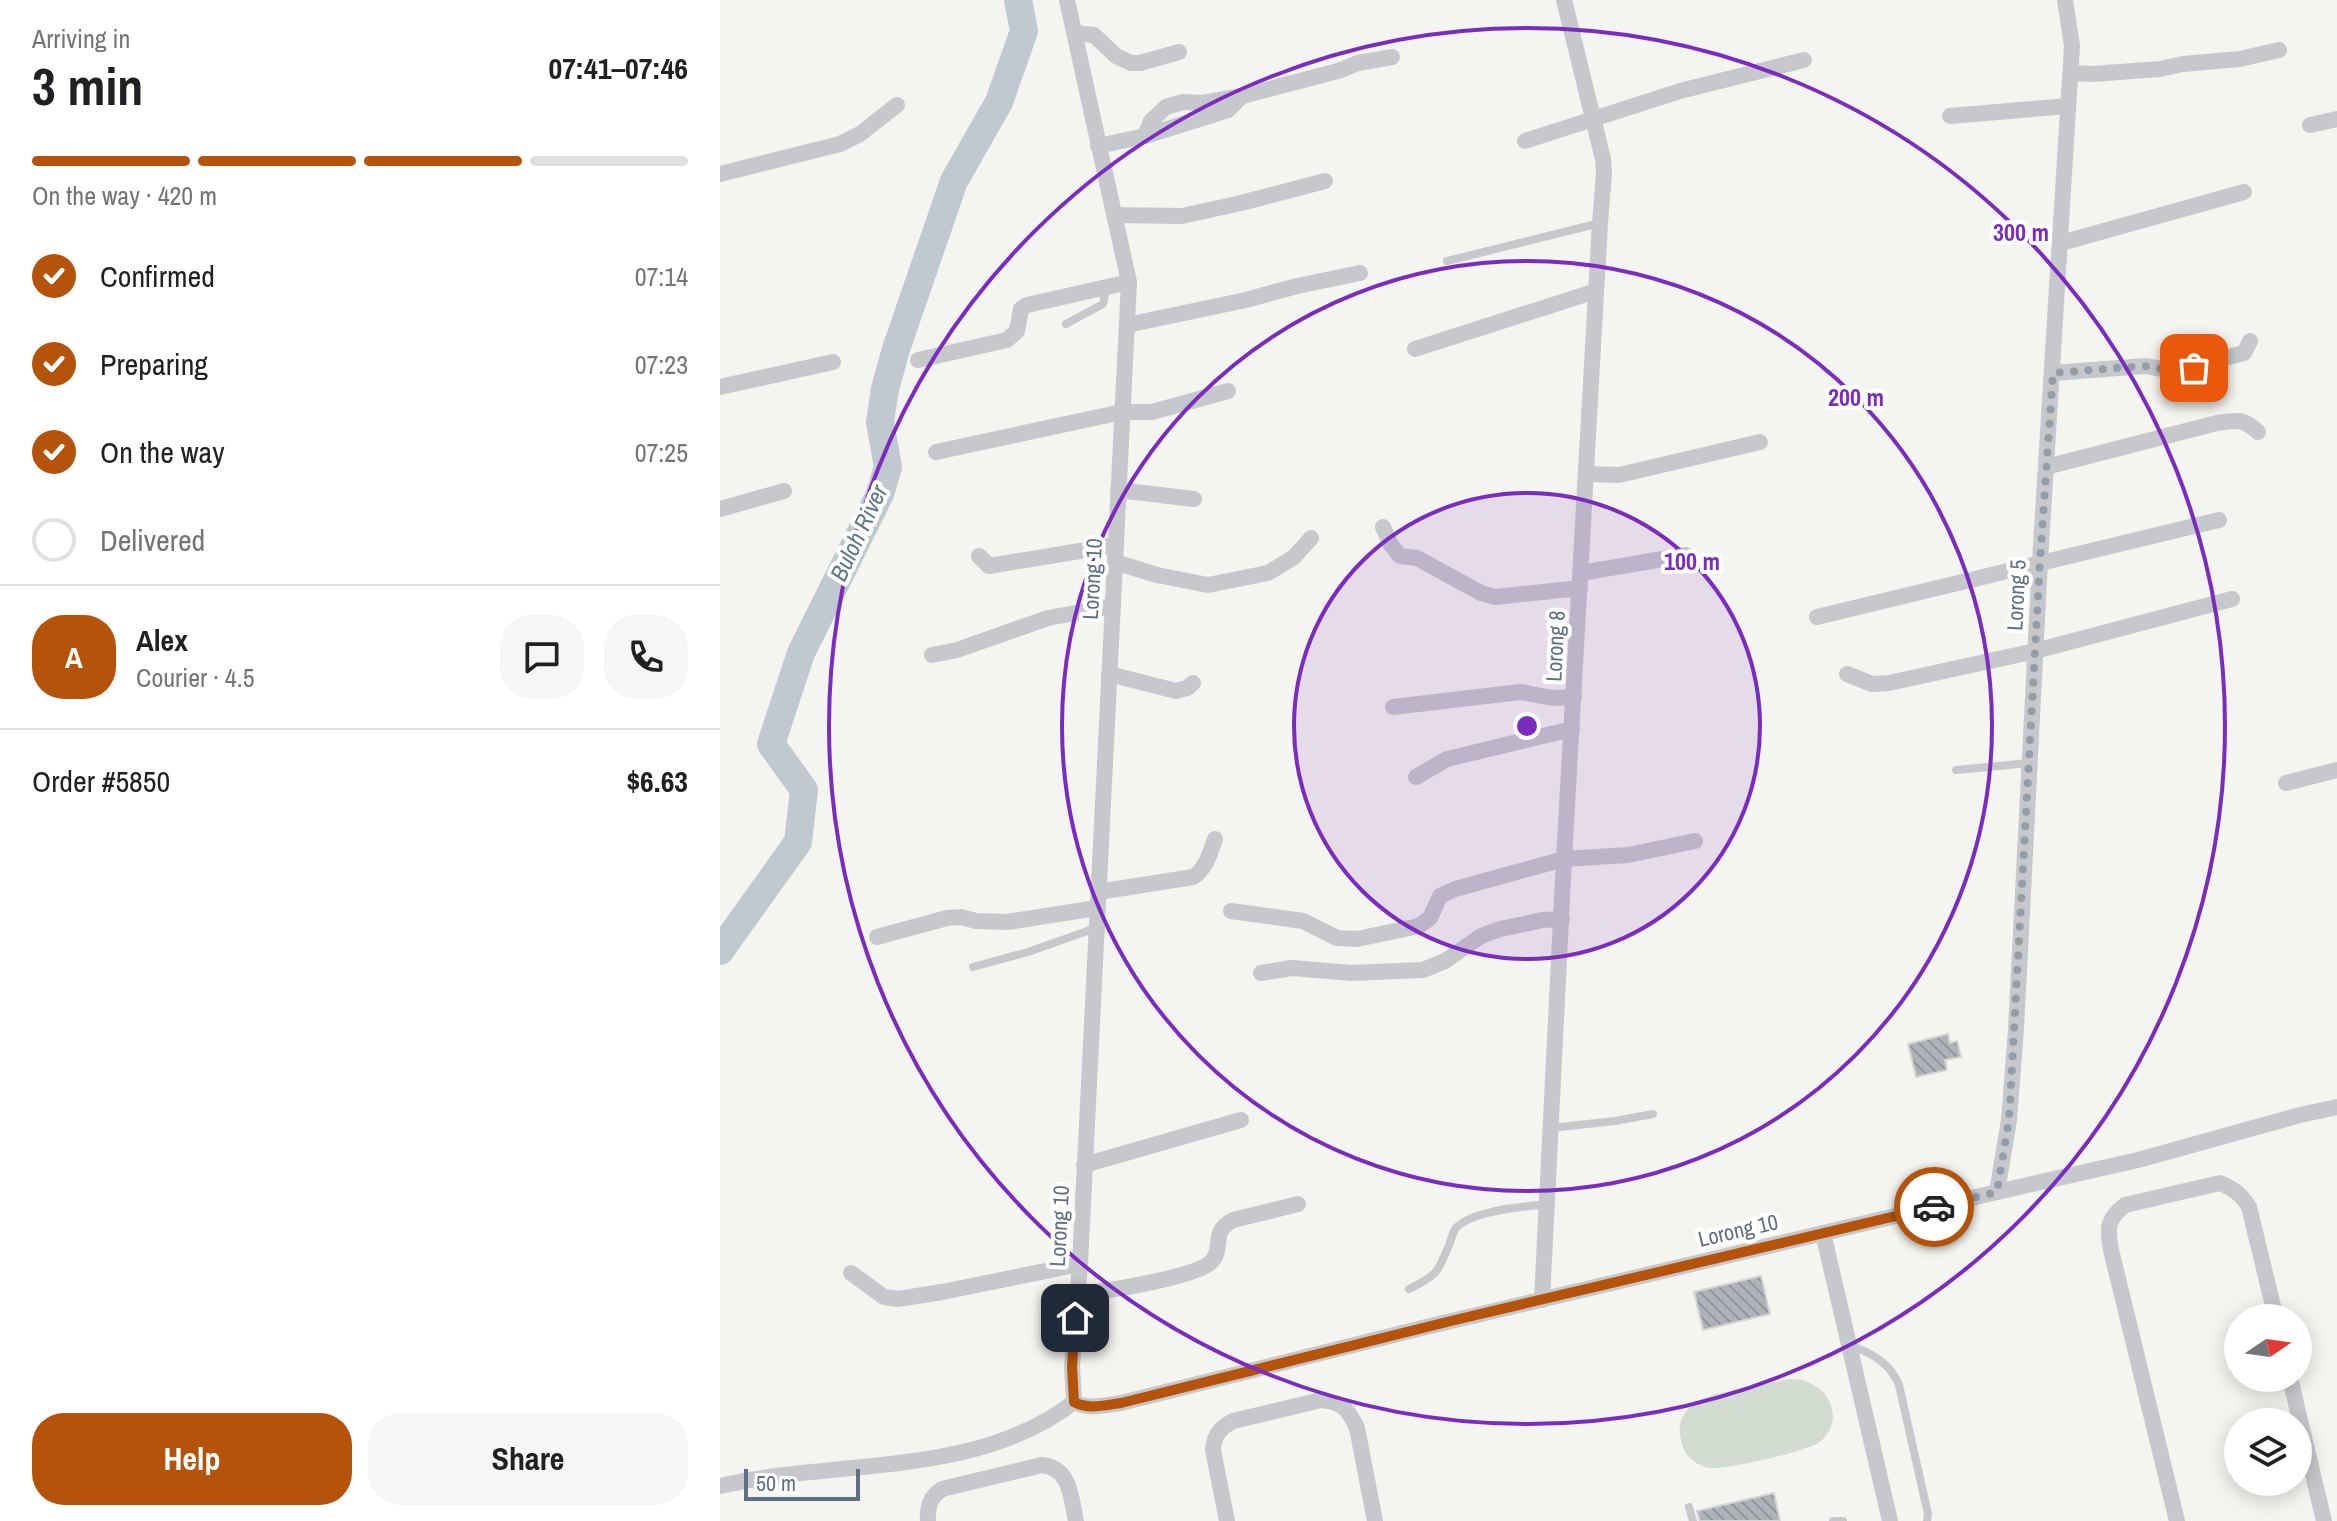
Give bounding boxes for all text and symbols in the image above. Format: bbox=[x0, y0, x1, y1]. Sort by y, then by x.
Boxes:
text: Arriving in bbox=[32, 21, 130, 56]
text: 07:41–07:46 bbox=[549, 48, 688, 88]
text: 3 min bbox=[32, 51, 143, 121]
text: On the way · 420 m bbox=[32, 178, 217, 213]
text: 300 m bbox=[1993, 216, 2049, 248]
icon: check bbox=[32, 254, 76, 298]
text: Confirmed bbox=[100, 256, 215, 296]
text: 07:14 bbox=[635, 259, 688, 294]
pin bbox=[2160, 334, 2228, 402]
icon: check bbox=[32, 342, 76, 386]
text: Preparing bbox=[100, 344, 208, 384]
icon: bag bbox=[2172, 346, 2216, 390]
text: 07:23 bbox=[635, 347, 688, 382]
text: 200 m bbox=[1828, 381, 1884, 413]
icon: check bbox=[32, 430, 76, 474]
text: On the way bbox=[100, 432, 224, 472]
text: 07:25 bbox=[635, 435, 688, 470]
water label: Buloh River bbox=[822, 478, 895, 586]
text: Delivered bbox=[100, 520, 205, 560]
street label: Lorong 10 bbox=[1075, 538, 1109, 620]
text: 100 m bbox=[1664, 545, 1720, 577]
street label: Lorong 5 bbox=[1999, 559, 2033, 631]
street label: Lorong 8 bbox=[1538, 610, 1572, 682]
button: chat bbox=[500, 615, 584, 699]
button: phone bbox=[604, 615, 688, 699]
text: Alex bbox=[136, 620, 188, 660]
text: A bbox=[65, 637, 83, 677]
text: Courier · 4.5 bbox=[136, 660, 255, 695]
centre of rings bbox=[1513, 712, 1541, 740]
text: Order #5850 bbox=[32, 761, 170, 801]
text: $6.63 bbox=[626, 761, 688, 801]
courier bbox=[1894, 1167, 1974, 1247]
street label: Lorong 10 bbox=[1042, 1185, 1076, 1267]
icon: car bbox=[1912, 1185, 1956, 1229]
street label: Lorong 10 bbox=[1695, 1206, 1781, 1254]
pin bbox=[1041, 1284, 1109, 1352]
icon: home bbox=[1053, 1296, 1097, 1340]
north arrow bbox=[2224, 1304, 2312, 1392]
map controls bbox=[2224, 1304, 2312, 1496]
button: layers bbox=[2224, 1408, 2312, 1496]
button: Help bbox=[32, 1413, 352, 1505]
button: Share bbox=[368, 1413, 688, 1505]
scale bar bbox=[744, 1465, 860, 1501]
text: 50 m bbox=[756, 1468, 796, 1498]

